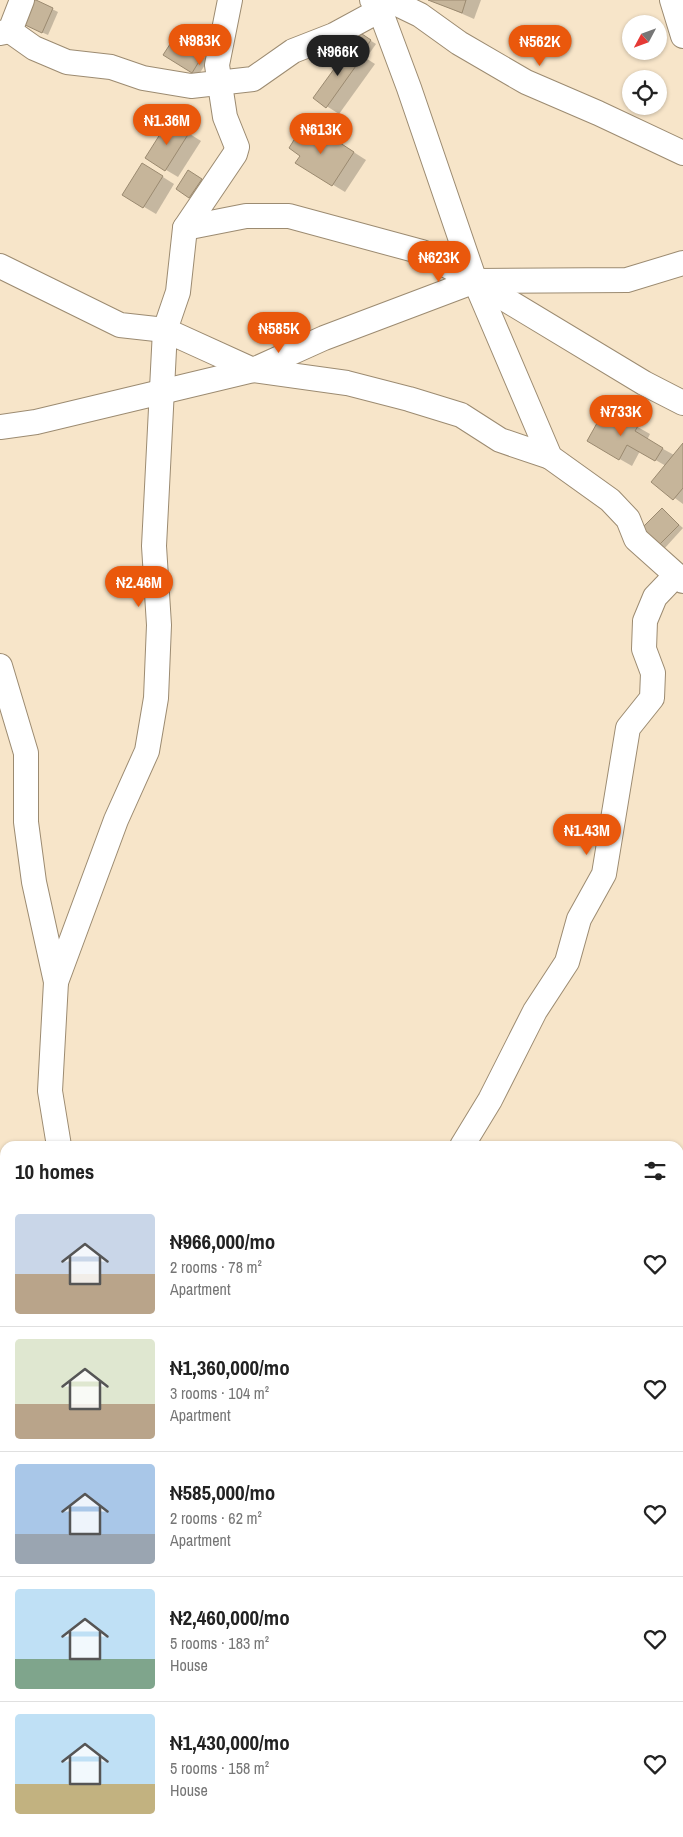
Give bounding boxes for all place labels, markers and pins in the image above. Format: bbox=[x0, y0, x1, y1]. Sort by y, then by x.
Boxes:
pin: ₦983K bbox=[165, 23, 235, 66]
pin: ₦562K bbox=[505, 24, 575, 67]
pin: ₦966K bbox=[303, 34, 373, 77]
pin: ₦1.36M bbox=[126, 104, 208, 146]
pin: ₦613K bbox=[286, 112, 356, 155]
pin: ₦623K bbox=[404, 240, 474, 283]
pin: ₦585K bbox=[244, 312, 314, 354]
pin: ₦733K bbox=[586, 394, 656, 437]
pin: ₦2.46M bbox=[98, 566, 180, 608]
pin: ₦1.43M bbox=[546, 814, 628, 856]

